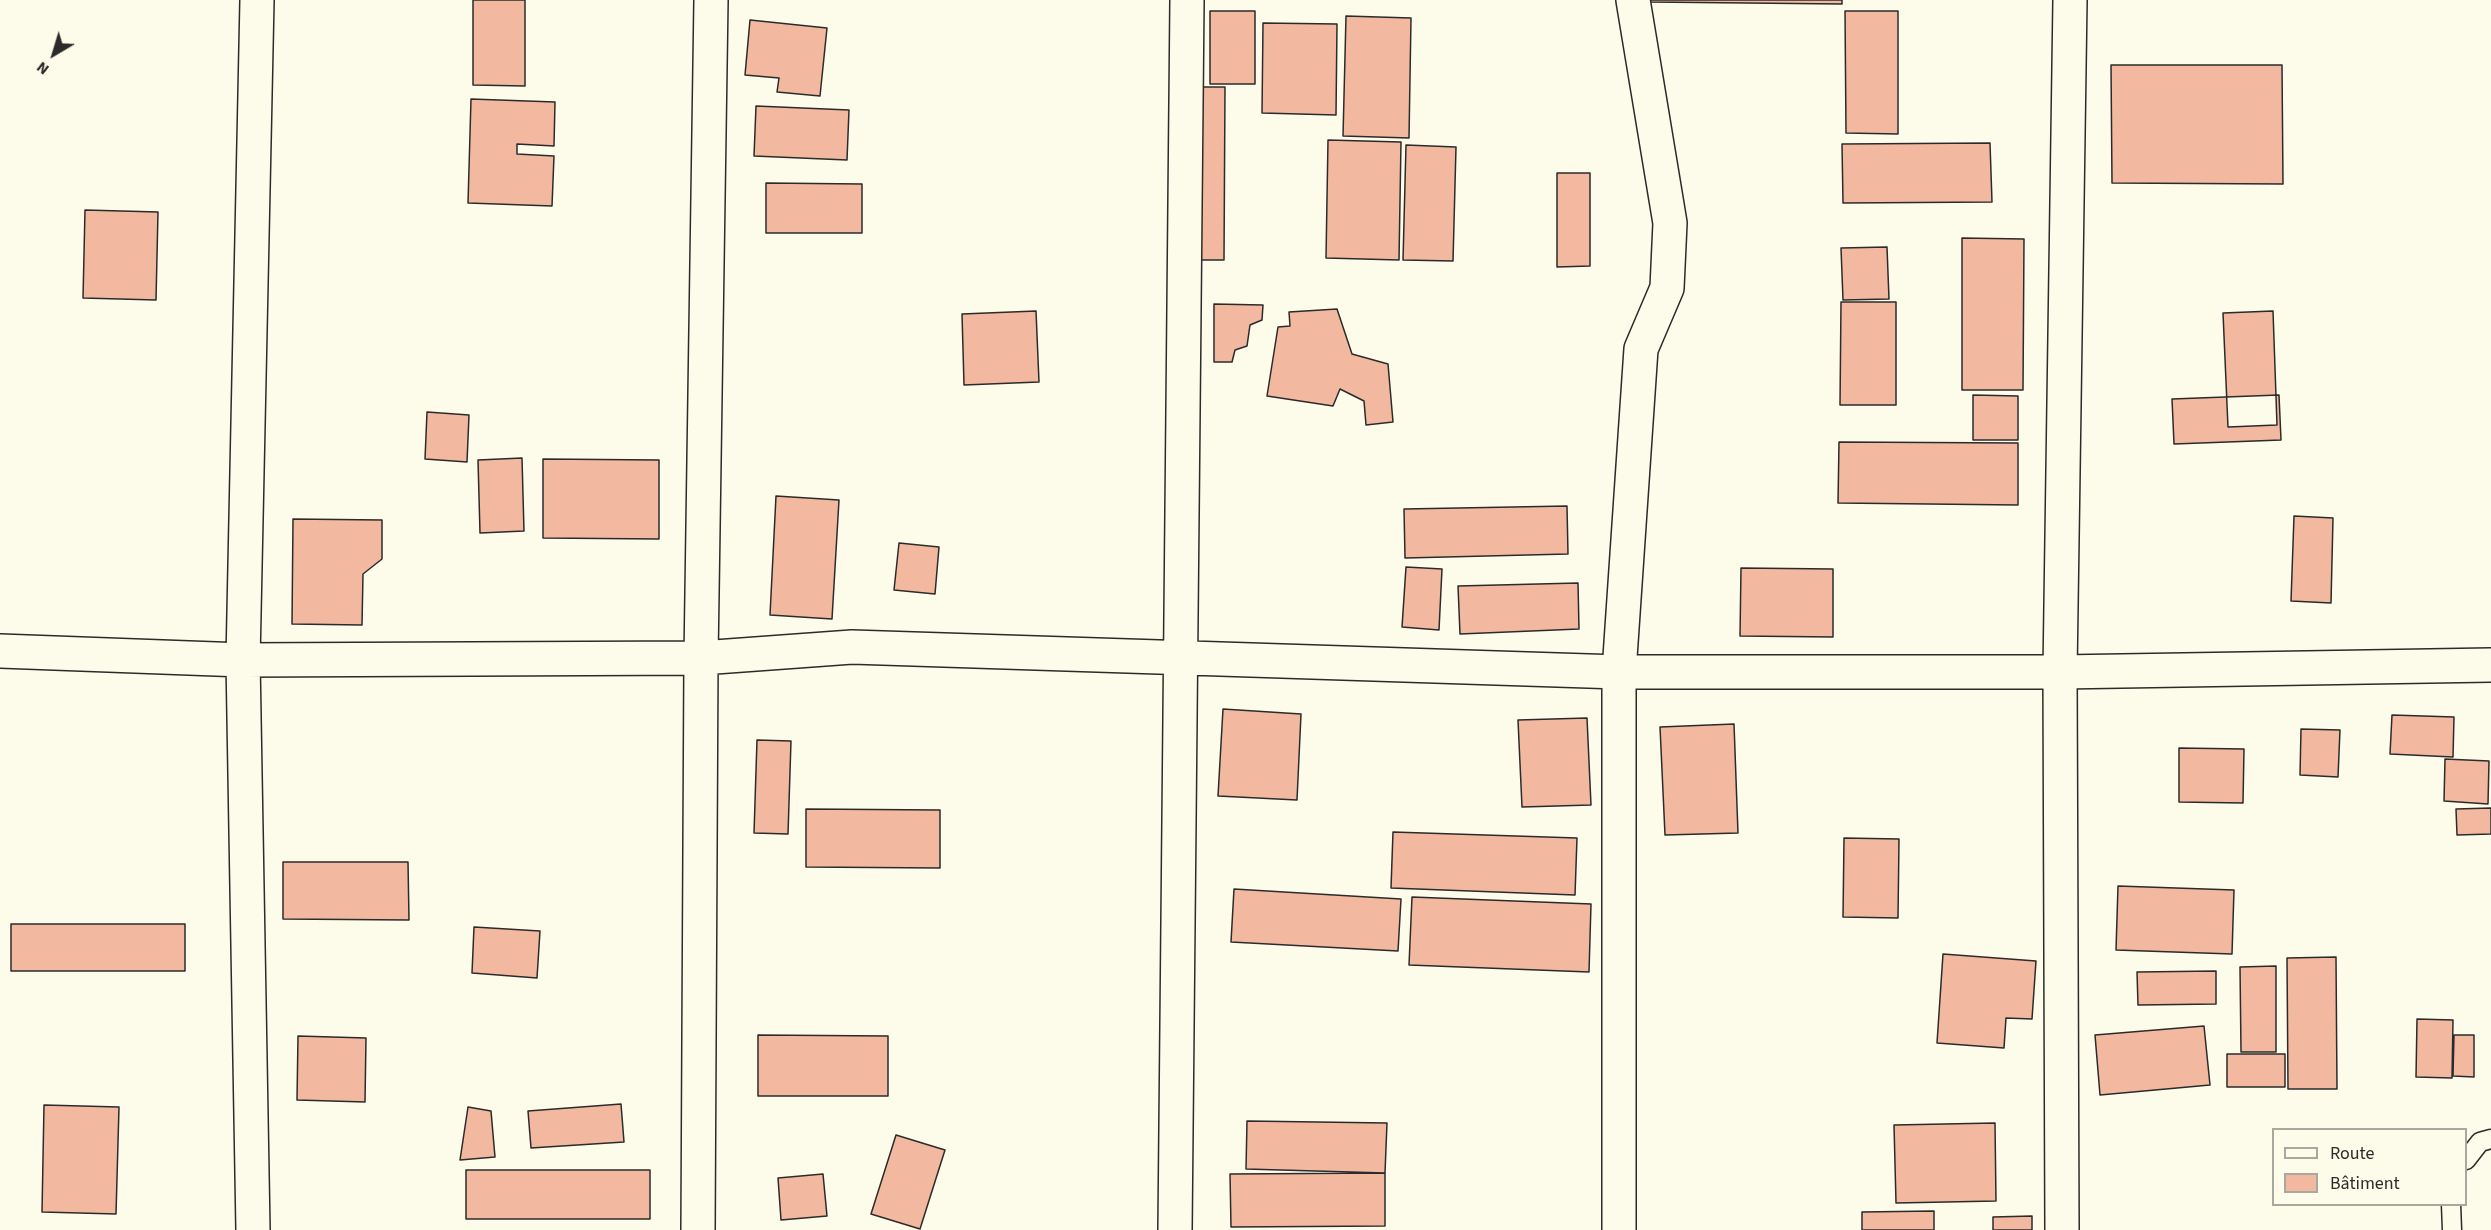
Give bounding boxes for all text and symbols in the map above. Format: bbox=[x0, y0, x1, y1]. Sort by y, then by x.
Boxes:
north arrow bbox=[24, 24, 84, 84]
text: N bbox=[32, 56, 54, 80]
legend bbox=[2272, 1128, 2467, 1206]
text: Route bbox=[2330, 1141, 2374, 1166]
text: Bâtiment bbox=[2330, 1171, 2400, 1196]

